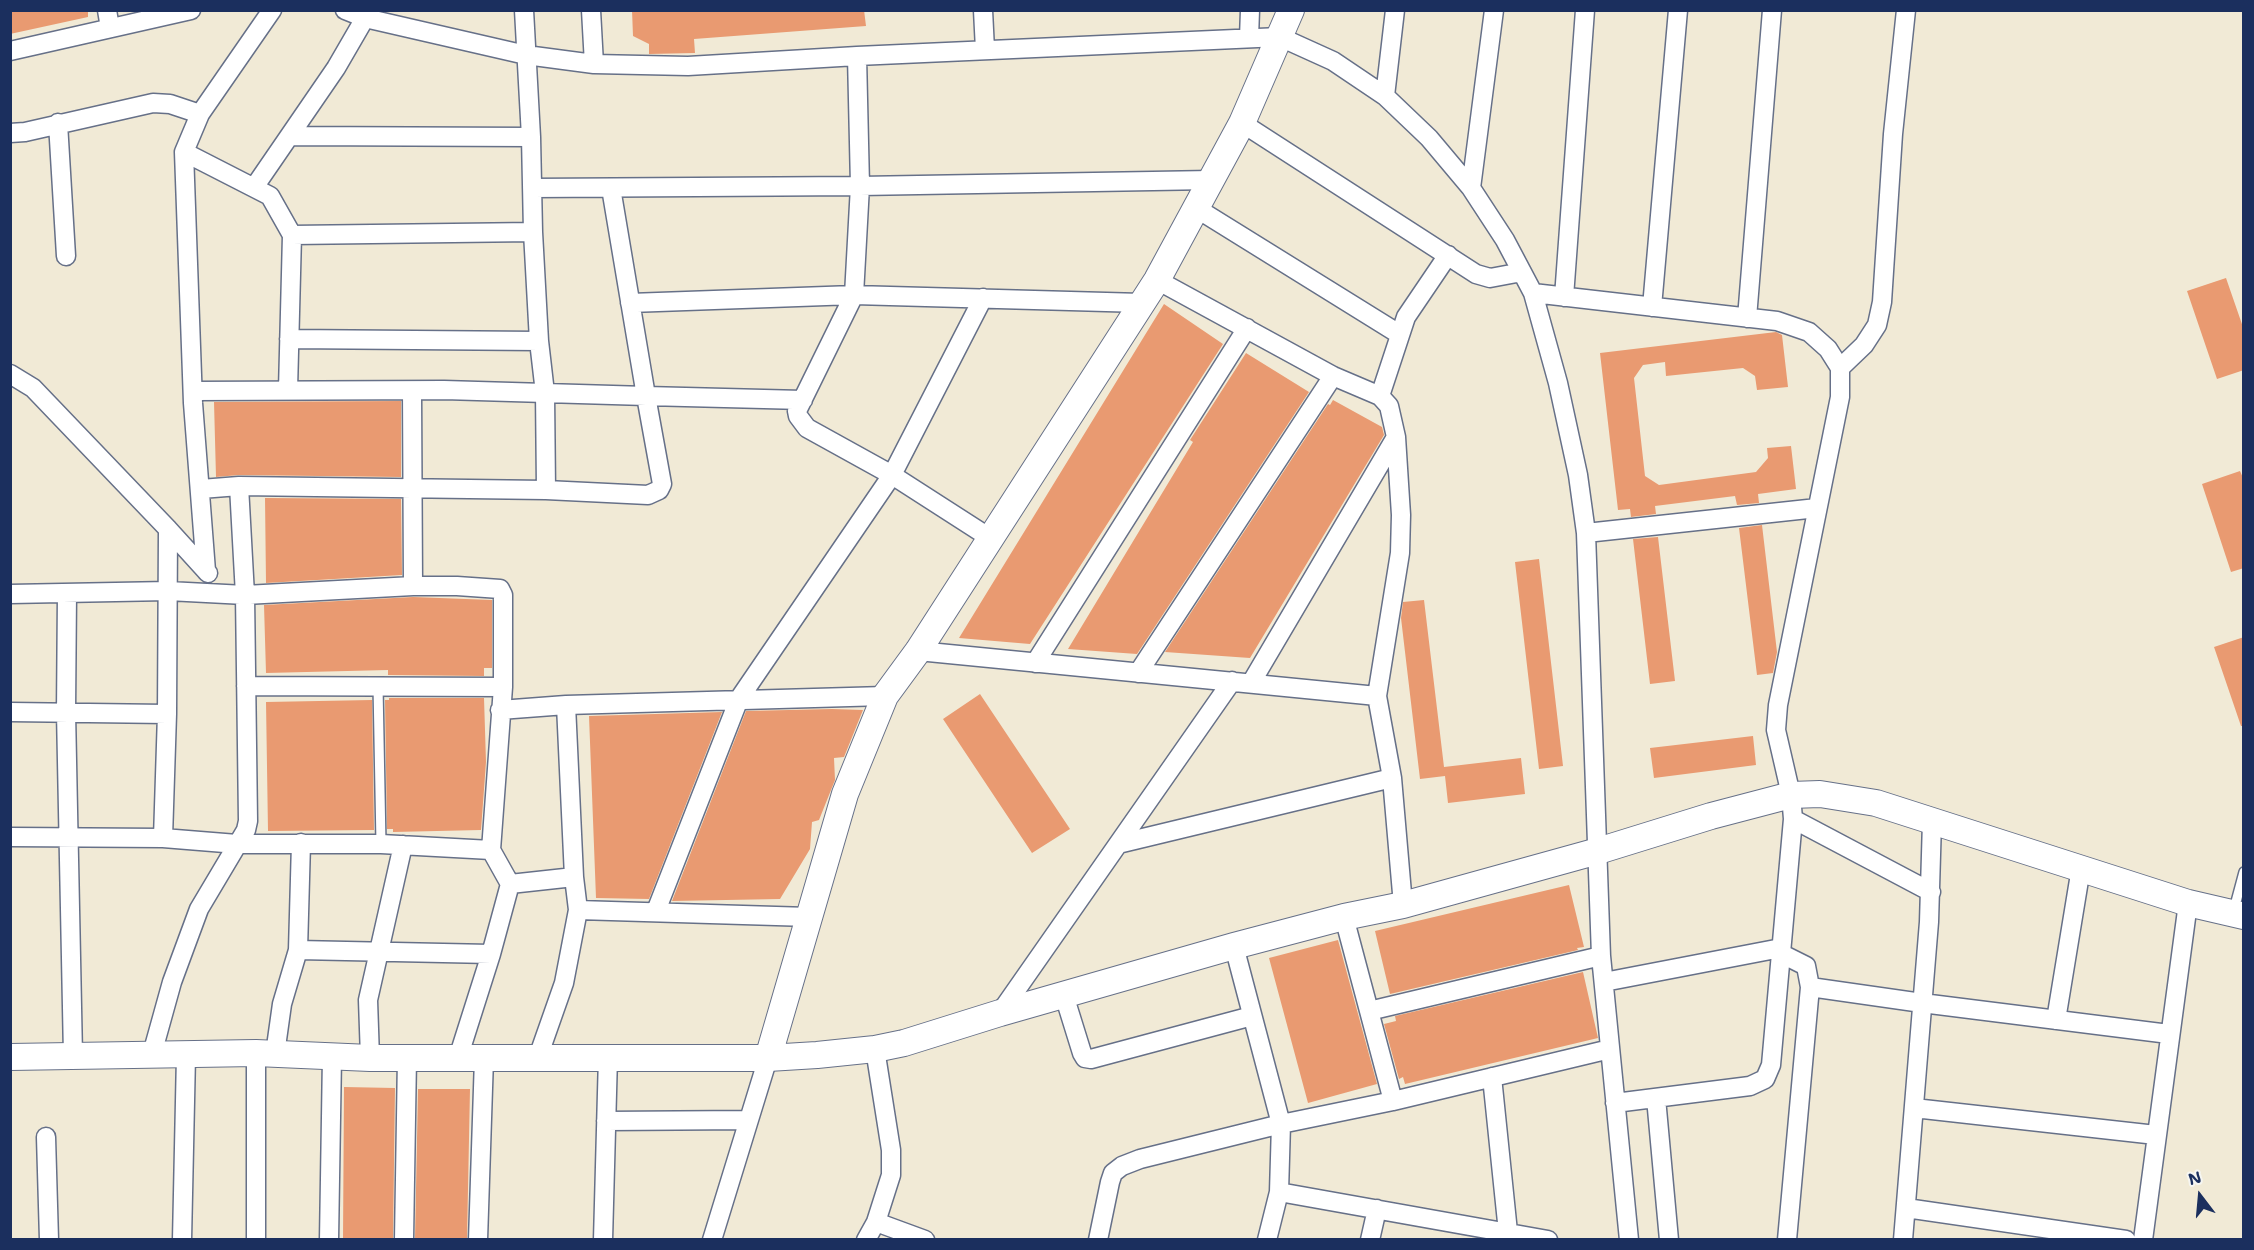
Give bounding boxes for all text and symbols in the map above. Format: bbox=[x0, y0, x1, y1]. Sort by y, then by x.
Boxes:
north arrow bbox=[2170, 1166, 2230, 1226]
text: N bbox=[2186, 1166, 2204, 1190]

